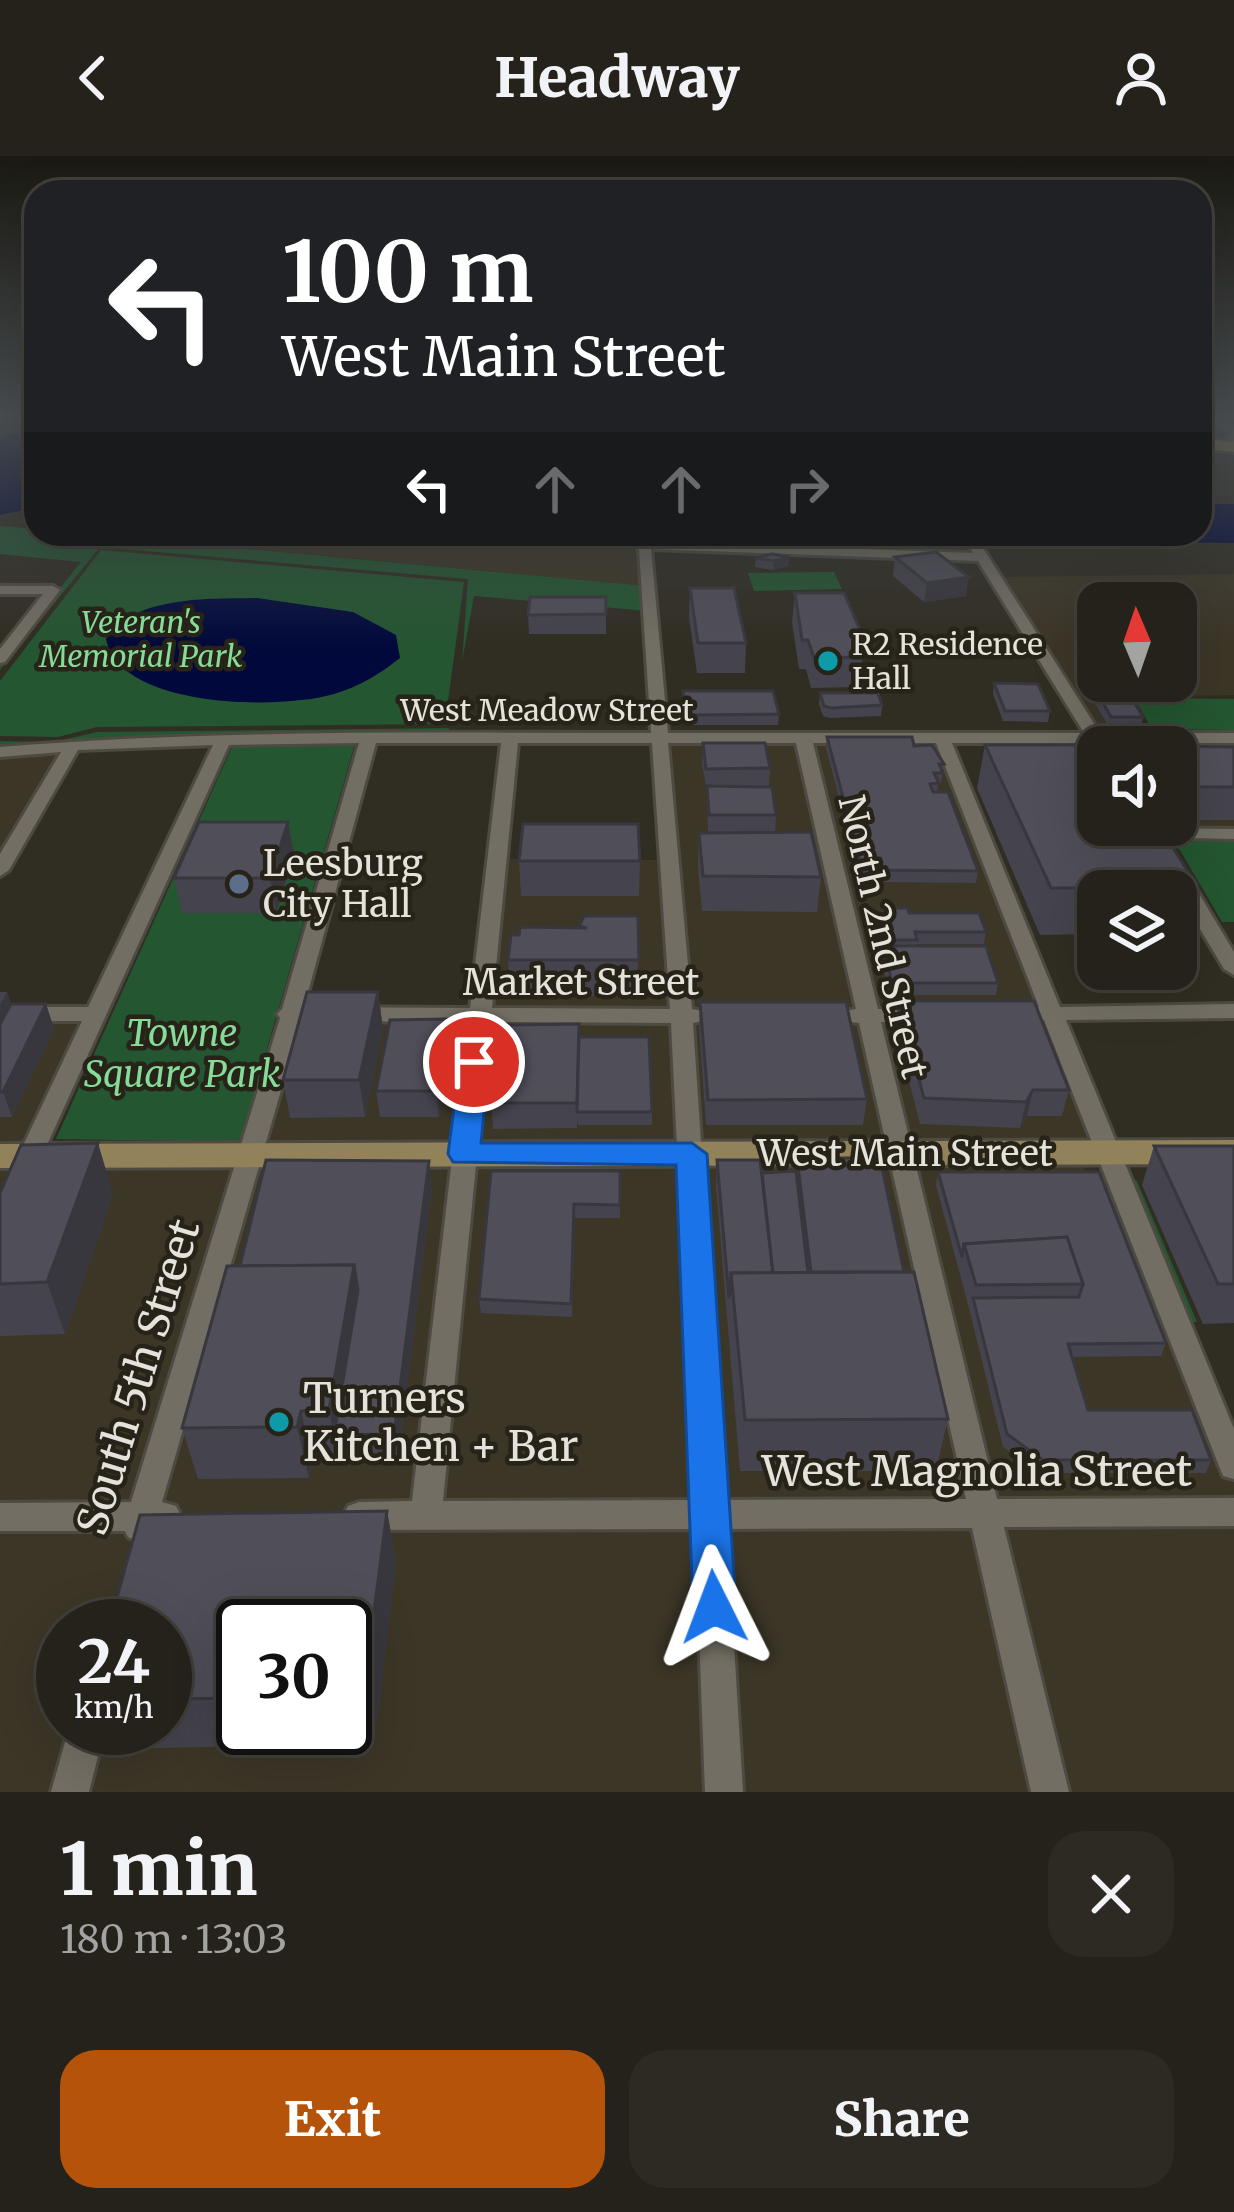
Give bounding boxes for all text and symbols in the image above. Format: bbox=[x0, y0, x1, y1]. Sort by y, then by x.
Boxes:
text: Headway bbox=[494, 44, 740, 112]
icon: back bbox=[60, 45, 126, 111]
icon: person bbox=[1108, 45, 1174, 111]
text: 100 m bbox=[282, 219, 534, 325]
icon: left bbox=[84, 228, 240, 384]
text: West Main Street bbox=[282, 323, 725, 391]
icon: left bbox=[396, 456, 462, 522]
icon: ahead bbox=[522, 456, 588, 522]
icon: ahead bbox=[648, 456, 714, 522]
icon: right bbox=[774, 456, 840, 522]
north arrow bbox=[1077, 582, 1197, 702]
map controls bbox=[1077, 582, 1197, 990]
park label: Veteran's Memorial Park bbox=[38, 603, 243, 675]
place label: R2 Residence Hall bbox=[852, 625, 1043, 697]
marker: R2 Residence Hall bbox=[815, 648, 841, 674]
street label: West Meadow Street bbox=[399, 691, 694, 729]
button: sound bbox=[1077, 726, 1197, 846]
street label: North 2nd Street bbox=[829, 791, 937, 1083]
place label: Leesburg City Hall bbox=[263, 841, 423, 927]
button: layers bbox=[1077, 870, 1197, 990]
marker: Leesburg City Hall bbox=[226, 871, 252, 897]
street label: Market Street bbox=[463, 960, 699, 1005]
park label: Towne Square Park bbox=[84, 1011, 281, 1097]
pin bbox=[423, 1011, 525, 1113]
icon: arrive bbox=[441, 1029, 507, 1095]
street label: West Main Street bbox=[756, 1131, 1053, 1176]
street label: South 5th Street bbox=[65, 1213, 211, 1541]
place label: Turners Kitchen + Bar bbox=[303, 1372, 579, 1472]
marker: Turners Kitchen + Bar bbox=[266, 1409, 292, 1435]
street label: West Magnolia Street bbox=[761, 1445, 1192, 1498]
position arrow bbox=[651, 1544, 777, 1670]
speed limit sign: 30 bbox=[216, 1599, 372, 1755]
text: 24 bbox=[78, 1624, 150, 1699]
text: km/h bbox=[74, 1688, 154, 1726]
text: 1 min bbox=[60, 1824, 257, 1915]
button: close bbox=[1048, 1831, 1174, 1957]
text: 180 m · 13:03 bbox=[60, 1915, 287, 1964]
button: Exit bbox=[60, 2050, 605, 2188]
button: Share bbox=[629, 2050, 1174, 2188]

